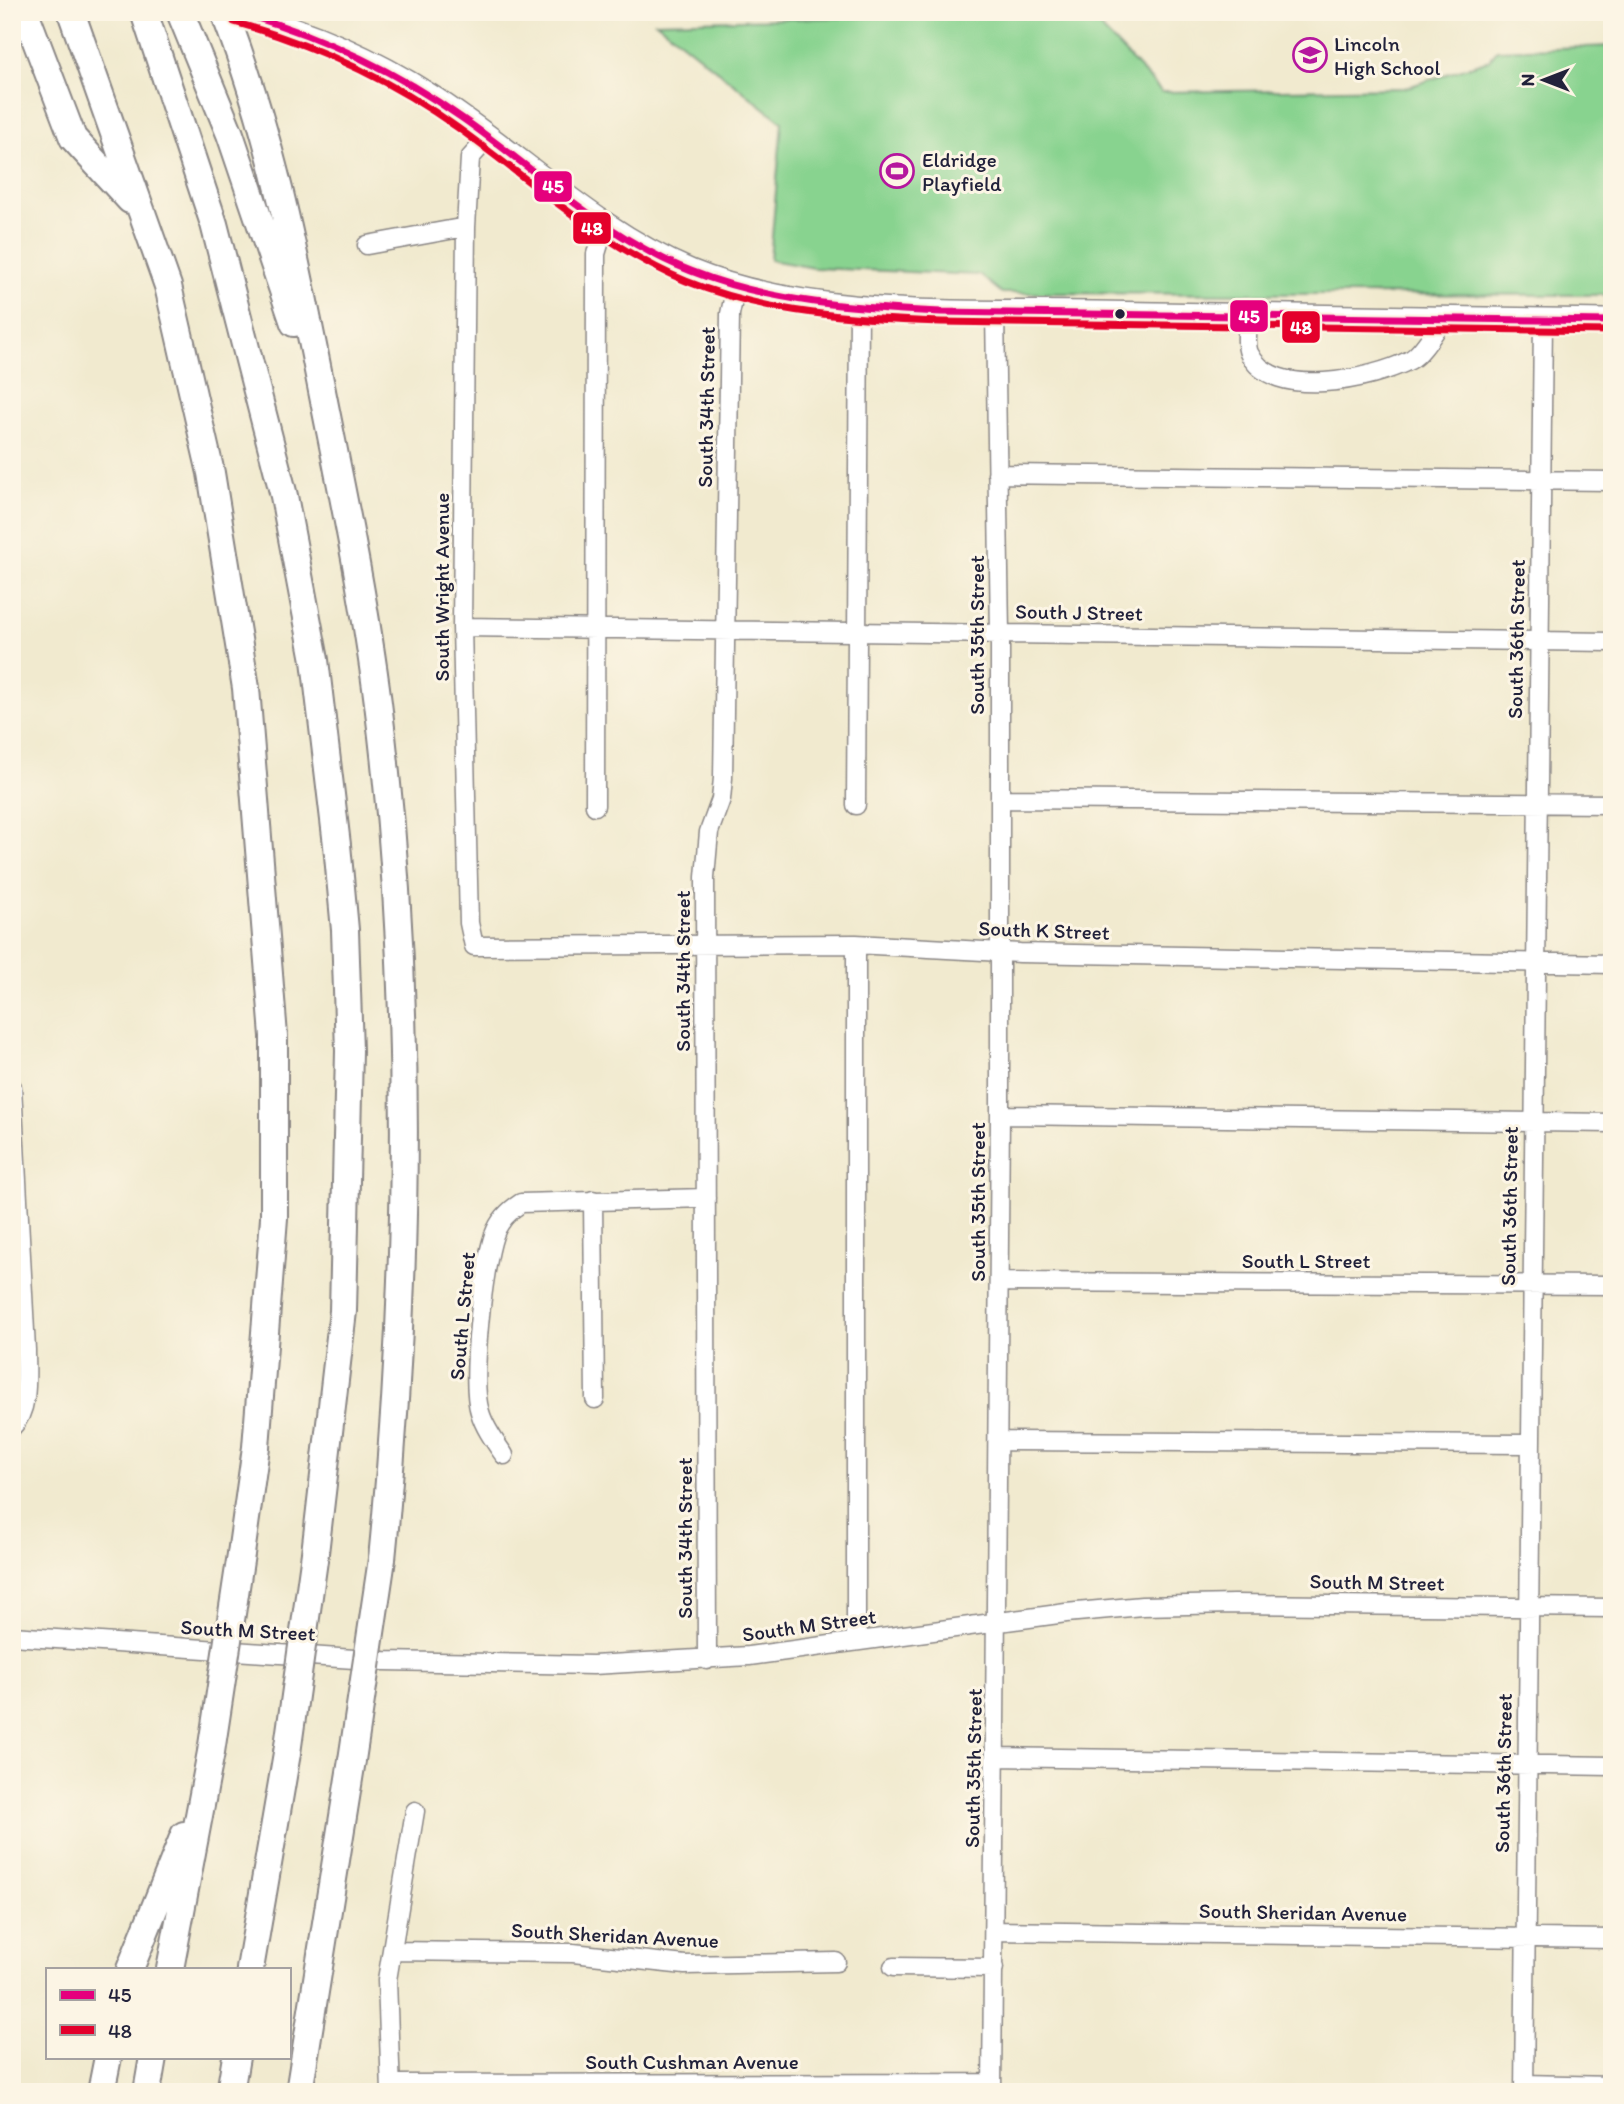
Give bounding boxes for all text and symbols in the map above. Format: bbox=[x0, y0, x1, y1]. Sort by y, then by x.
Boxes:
place label: Lincoln High School bbox=[1334, 31, 1441, 80]
school or university icon: Lincoln High School bbox=[1291, 36, 1329, 74]
north arrow bbox=[1508, 46, 1578, 116]
text: N bbox=[1516, 74, 1539, 86]
place label: Eldridge Playfield bbox=[922, 147, 1002, 196]
sports icon: Eldridge Playfield bbox=[878, 152, 916, 190]
line badge: 45 bbox=[533, 170, 573, 203]
text: 45 bbox=[542, 175, 564, 198]
line badge: 48 bbox=[572, 211, 612, 245]
text: 48 bbox=[581, 217, 603, 240]
line badge: 45 bbox=[1229, 299, 1269, 333]
text: 45 bbox=[1238, 305, 1260, 328]
unlabelled marker bbox=[1113, 307, 1127, 321]
line badge: 48 bbox=[1281, 310, 1321, 344]
text: 48 bbox=[1290, 316, 1312, 339]
street label: South 34th Street bbox=[692, 326, 720, 488]
street label: South Wright Avenue bbox=[429, 493, 454, 681]
street label: South 35th Street bbox=[964, 555, 989, 715]
street label: South 36th Street bbox=[1502, 559, 1530, 719]
street label: South J Street bbox=[1015, 598, 1143, 626]
street label: South 34th Street bbox=[670, 890, 695, 1052]
street label: South K Street bbox=[978, 915, 1110, 945]
street label: South 35th Street bbox=[965, 1122, 990, 1282]
street label: South 36th Street bbox=[1495, 1126, 1523, 1286]
street label: South L Street bbox=[1242, 1248, 1370, 1273]
street label: South L Street bbox=[444, 1251, 480, 1381]
street label: South 34th Street bbox=[672, 1457, 697, 1619]
street label: South M Street bbox=[1309, 1568, 1445, 1596]
street label: South M Street bbox=[740, 1603, 878, 1647]
street label: South M Street bbox=[180, 1614, 316, 1646]
street label: South 35th Street bbox=[959, 1688, 987, 1848]
street label: South 36th Street bbox=[1489, 1693, 1517, 1853]
street label: South Sheridan Avenue bbox=[1199, 1898, 1407, 1926]
street label: South Sheridan Avenue bbox=[510, 1917, 720, 1953]
legend bbox=[46, 1968, 290, 2058]
text: 45 bbox=[108, 1982, 132, 2007]
text: 48 bbox=[108, 2018, 132, 2043]
street label: South Cushman Avenue bbox=[585, 2049, 799, 2074]

